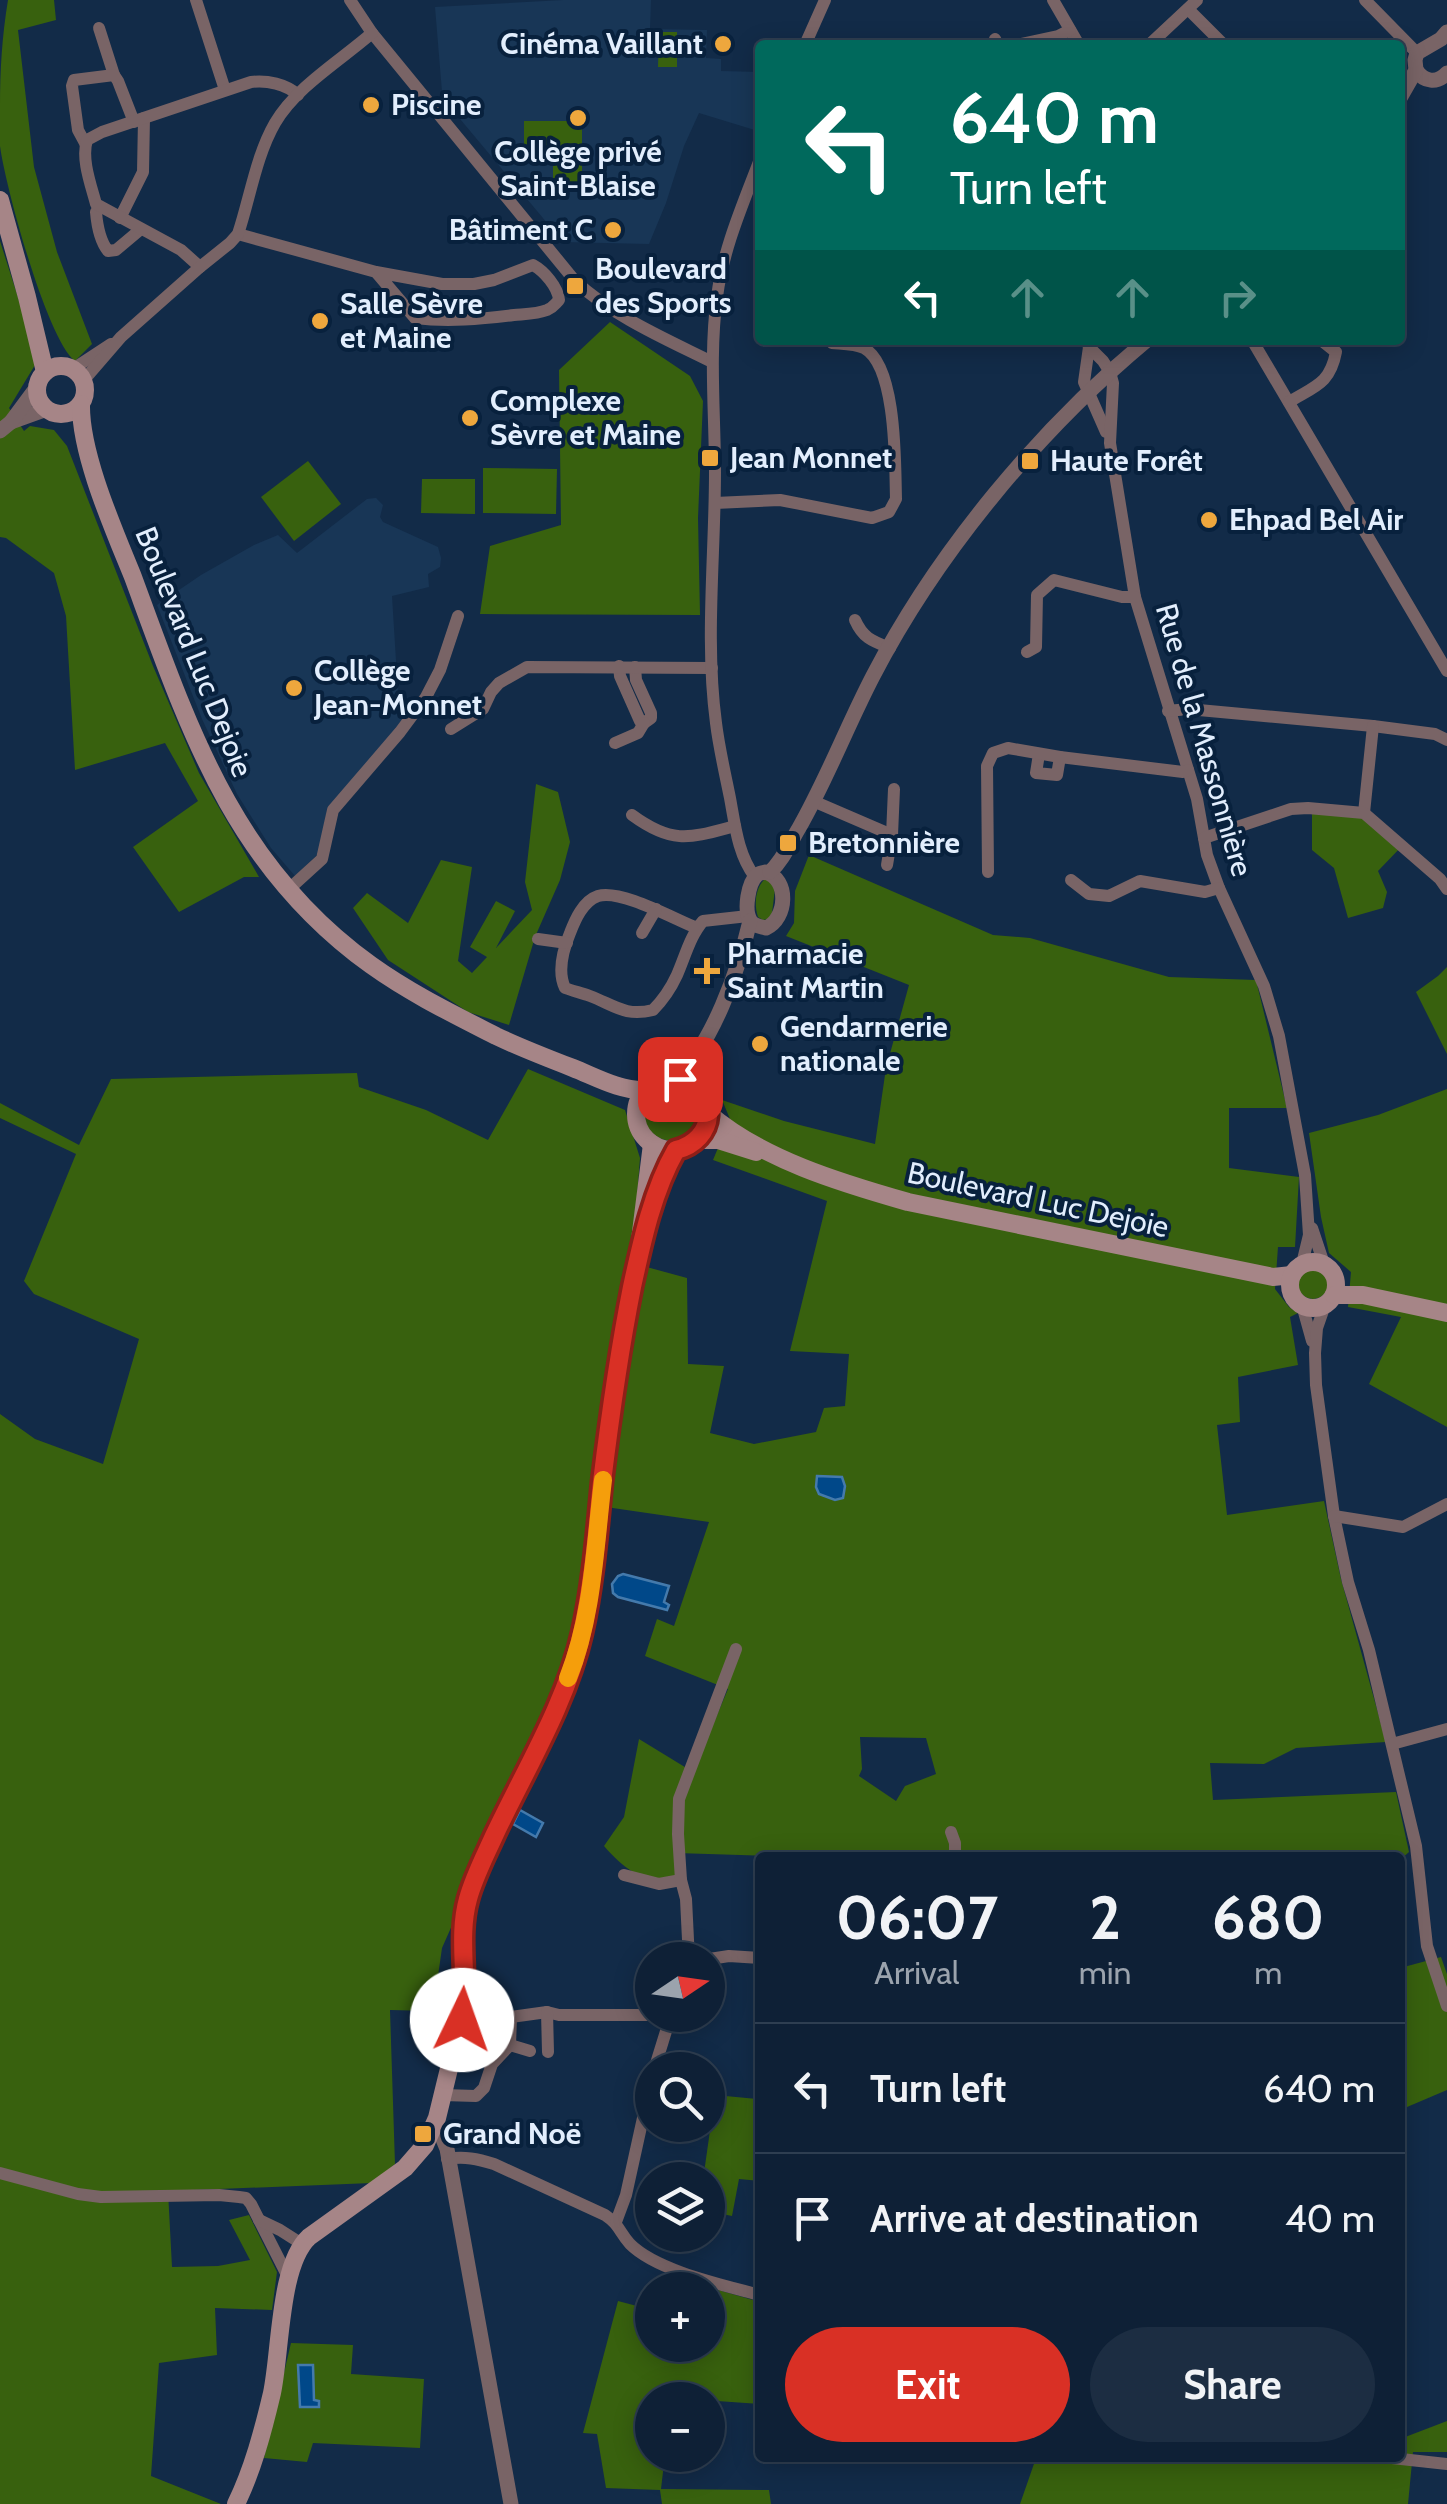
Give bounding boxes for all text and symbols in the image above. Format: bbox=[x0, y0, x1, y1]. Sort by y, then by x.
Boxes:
place label: Cinéma Vaillant bbox=[500, 25, 703, 62]
marker: Cinéma Vaillant bbox=[712, 33, 734, 55]
text: 640 m bbox=[950, 75, 1159, 161]
icon: left bbox=[785, 80, 915, 210]
place label: Piscine bbox=[391, 86, 481, 123]
marker: Piscine bbox=[360, 94, 382, 116]
marker: Collège privé Saint-Blaise bbox=[567, 107, 589, 129]
place label: Collège privé Saint-Blaise bbox=[494, 133, 662, 204]
text: Turn left bbox=[950, 161, 1107, 215]
place label: Bâtiment C bbox=[449, 211, 593, 248]
marker: Bâtiment C bbox=[602, 219, 624, 241]
place label: Boulevard des Sports bbox=[595, 250, 731, 321]
icon: left bbox=[895, 270, 950, 325]
icon: ahead bbox=[1000, 270, 1055, 325]
icon: ahead bbox=[1105, 270, 1160, 325]
icon: right bbox=[1210, 270, 1265, 325]
marker: Boulevard des Sports bbox=[564, 275, 586, 297]
place label: Salle Sèvre et Maine bbox=[340, 285, 483, 356]
marker: Salle Sèvre et Maine bbox=[309, 310, 331, 332]
place label: Complexe Sèvre et Maine bbox=[490, 382, 681, 453]
marker: Complexe Sèvre et Maine bbox=[459, 407, 481, 429]
place label: Jean Monnet bbox=[729, 439, 892, 476]
place label: Haute Forêt bbox=[1050, 442, 1203, 479]
marker: Jean Monnet bbox=[699, 447, 721, 469]
marker: Haute Forêt bbox=[1019, 450, 1041, 472]
place label: Ehpad Bel Air bbox=[1229, 501, 1403, 538]
marker: Ehpad Bel Air bbox=[1198, 509, 1220, 531]
street label: Boulevard Luc Dejoie bbox=[127, 521, 261, 782]
street label: Rue de la Massonnière bbox=[1148, 599, 1261, 881]
place label: Collège Jean-Monnet bbox=[313, 652, 482, 723]
marker: Collège Jean-Monnet bbox=[283, 677, 305, 699]
place label: Bretonnière bbox=[808, 824, 960, 861]
marker: Bretonnière bbox=[777, 832, 799, 854]
place label: Pharmacie Saint Martin bbox=[727, 935, 884, 1006]
marker: Pharmacie Saint Martin bbox=[696, 960, 718, 982]
place label: Gendarmerie nationale bbox=[780, 1008, 948, 1079]
marker: Gendarmerie nationale bbox=[749, 1033, 771, 1055]
pin bbox=[638, 1037, 723, 1122]
icon: arrive bbox=[653, 1052, 708, 1107]
street label: Boulevard Luc Dejoie bbox=[904, 1154, 1172, 1245]
text: 06:07 bbox=[836, 1881, 998, 1954]
text: 2 bbox=[1089, 1881, 1121, 1954]
text: 680 bbox=[1212, 1881, 1324, 1954]
north arrow bbox=[635, 1942, 725, 2032]
map controls bbox=[635, 1942, 725, 2472]
text: Arrival bbox=[874, 1953, 959, 1992]
text: min bbox=[1079, 1953, 1131, 1992]
text: m bbox=[1254, 1953, 1282, 1992]
position arrow bbox=[410, 1968, 514, 2072]
button: search bbox=[635, 2052, 725, 2142]
icon: left bbox=[785, 2061, 840, 2116]
text: Turn left bbox=[870, 2065, 1006, 2112]
text: 640 m bbox=[1263, 2065, 1375, 2112]
place label: Grand Noë bbox=[443, 2115, 581, 2152]
marker: Grand Noë bbox=[412, 2123, 434, 2145]
button: layers bbox=[635, 2162, 725, 2252]
icon: arrive bbox=[785, 2191, 840, 2246]
text: Arrive at destination bbox=[870, 2195, 1199, 2242]
text: 40 m bbox=[1285, 2195, 1375, 2242]
button: + bbox=[635, 2272, 725, 2362]
button: Exit bbox=[785, 2327, 1070, 2442]
button: Share bbox=[1090, 2327, 1375, 2442]
button: − bbox=[635, 2382, 725, 2472]

